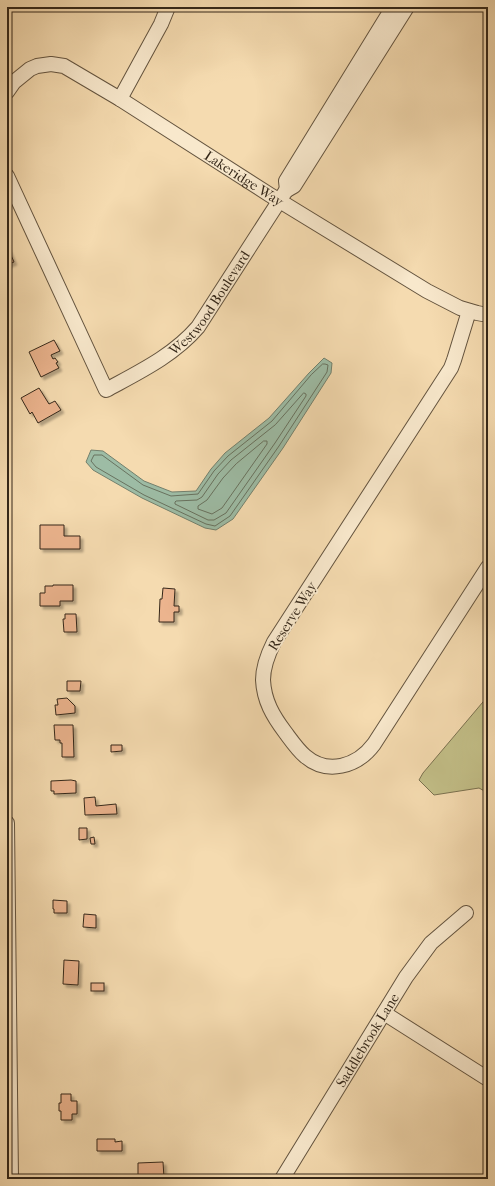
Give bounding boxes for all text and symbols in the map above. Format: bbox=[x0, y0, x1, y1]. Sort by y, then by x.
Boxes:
street label: Lakeridge Way bbox=[201, 147, 287, 210]
street label: Westwood Boulevard bbox=[165, 247, 254, 360]
street label: Reserve Way bbox=[265, 578, 321, 654]
street label: Saddlebrook Lane bbox=[332, 990, 403, 1090]

